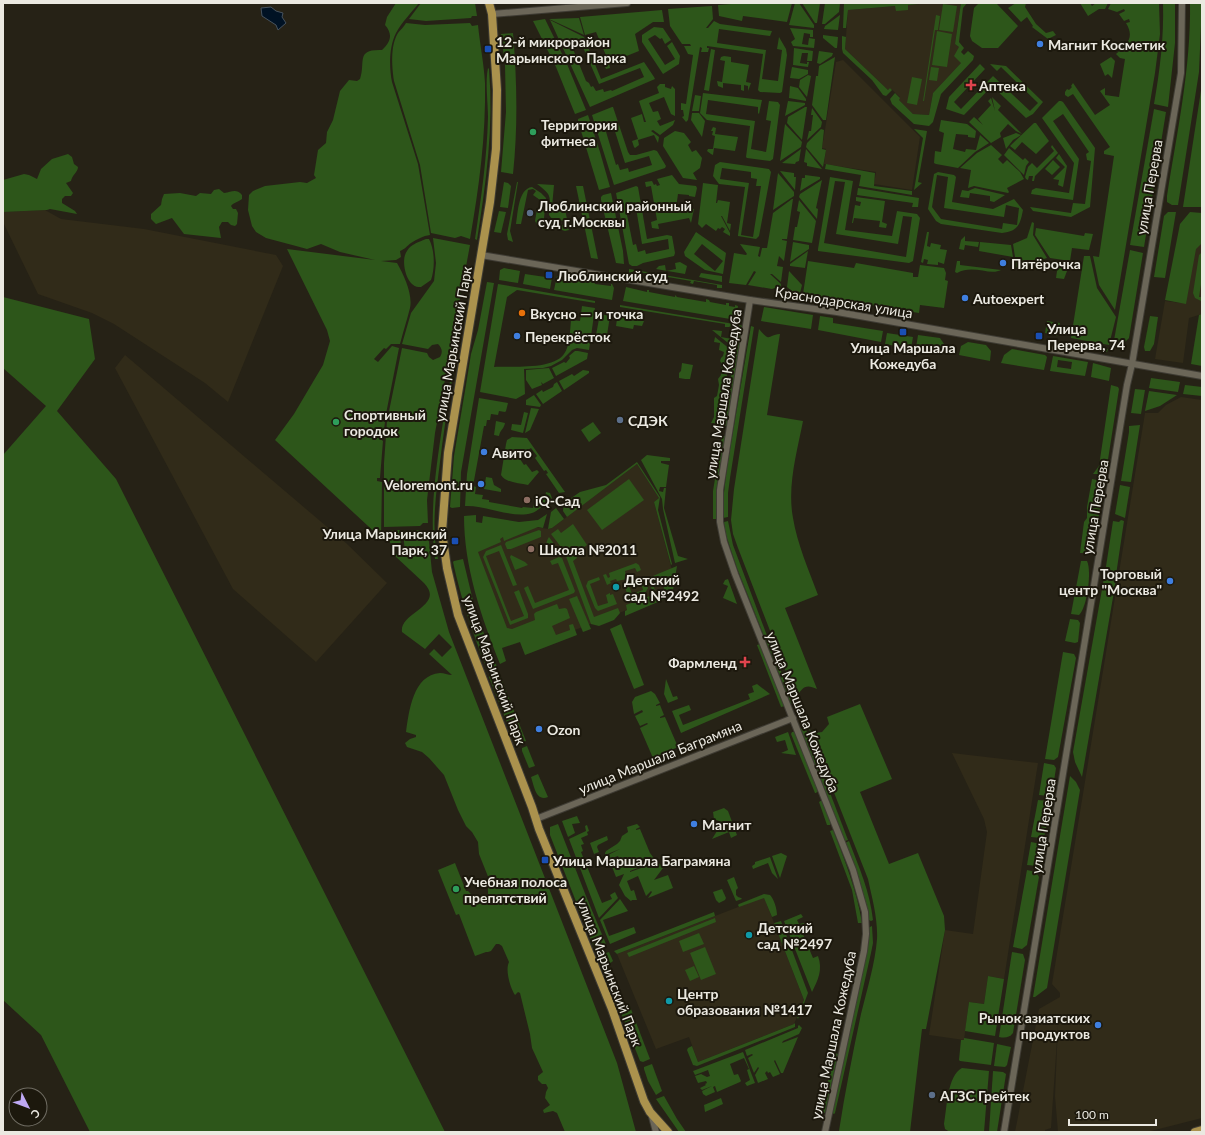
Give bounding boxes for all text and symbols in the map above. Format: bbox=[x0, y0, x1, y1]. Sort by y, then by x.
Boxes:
place label: 12-й микрорайон Марьинского Парка bbox=[496, 33, 626, 66]
place label: Магнит Косметик bbox=[1048, 36, 1166, 53]
marker: Магнит Косметик bbox=[1035, 39, 1045, 49]
marker: 12-й микрорайон Марьинского Парка bbox=[483, 44, 493, 54]
place label: Аптека bbox=[978, 77, 1026, 94]
marker: Аптека bbox=[966, 80, 976, 90]
place label: Территория фитнеса bbox=[541, 116, 617, 149]
marker: Территория фитнеса bbox=[528, 127, 538, 137]
street label: улица Перерва bbox=[1132, 138, 1166, 236]
place label: Люблинский районный суд г.Москвы bbox=[537, 197, 692, 230]
marker: Люблинский районный суд г.Москвы bbox=[525, 208, 535, 218]
place label: Пятёрочка bbox=[1011, 255, 1081, 272]
marker: Пятёрочка bbox=[998, 258, 1008, 268]
street label: улица Марьинский Парк bbox=[431, 264, 475, 423]
place label: Люблинский суд bbox=[556, 267, 668, 284]
marker: Люблинский суд bbox=[544, 270, 554, 280]
street label: Краснодарская улица bbox=[774, 283, 914, 321]
place label: Autoexpert bbox=[972, 290, 1045, 307]
marker: Autoexpert bbox=[960, 293, 970, 303]
place label: Вкусно — и точка bbox=[530, 305, 643, 322]
marker: Вкусно — и точка bbox=[517, 308, 527, 318]
street label: улица Маршала Кожедуба bbox=[701, 308, 745, 480]
place label: Улица Перерва, 74 bbox=[1046, 320, 1125, 353]
marker: Улица Маршала Кожедуба bbox=[898, 327, 908, 337]
place label: Перекрёсток bbox=[525, 328, 611, 345]
marker: Перекрёсток bbox=[512, 331, 522, 341]
marker: Улица Перерва, 74 bbox=[1034, 331, 1044, 341]
place label: Улица Маршала Кожедуба bbox=[849, 339, 956, 372]
place label: Спортивный городок bbox=[344, 406, 426, 439]
place label: СДЭК bbox=[628, 412, 668, 429]
marker: СДЭК bbox=[615, 415, 625, 425]
marker: Спортивный городок bbox=[331, 417, 341, 427]
place label: Авито bbox=[491, 444, 532, 461]
marker: Авито bbox=[479, 447, 489, 457]
street label: улица Перерва bbox=[1078, 458, 1112, 556]
place label: Veloremont.ru bbox=[383, 476, 473, 493]
marker: Veloremont.ru bbox=[476, 479, 486, 489]
place label: iQ-Сад bbox=[535, 492, 580, 509]
marker: iQ-Сад bbox=[522, 495, 532, 505]
place label: Улица Марьинский Парк, 37 bbox=[322, 525, 447, 558]
marker: Улица Марьинский Парк, 37 bbox=[450, 536, 460, 546]
place label: Школа №2011 bbox=[539, 541, 637, 558]
marker: Школа №2011 bbox=[526, 544, 536, 554]
place label: Торговый центр "Москва" bbox=[1059, 565, 1162, 598]
place label: Детский сад №2492 bbox=[624, 571, 699, 604]
marker: Торговый центр "Москва" bbox=[1165, 576, 1175, 586]
marker: Детский сад №2492 bbox=[611, 582, 621, 592]
street label: улица Марьинский Парк bbox=[460, 593, 530, 748]
street label: улица Маршала Кожедуба bbox=[763, 629, 843, 795]
place label: Фармленд bbox=[668, 654, 737, 671]
marker: Фармленд bbox=[740, 657, 750, 667]
street label: улица Маршала Баграмяна bbox=[576, 716, 744, 798]
place label: Ozon bbox=[547, 721, 581, 738]
marker: Ozon bbox=[534, 724, 544, 734]
street label: улица Перерва bbox=[1027, 777, 1059, 875]
place label: Магнит bbox=[702, 816, 752, 833]
marker: Магнит bbox=[689, 819, 699, 829]
place label: Улица Маршала Баграмяна bbox=[552, 852, 731, 869]
marker: Улица Маршала Баграмяна bbox=[540, 855, 550, 865]
place label: Учебная полоса препятствий bbox=[463, 873, 567, 906]
marker: Учебная полоса препятствий bbox=[451, 884, 461, 894]
street label: улица Марьинский Парк bbox=[574, 895, 646, 1049]
place label: Детский сад №2497 bbox=[757, 919, 832, 952]
marker: Детский сад №2497 bbox=[744, 930, 754, 940]
street label: улица Маршала Кожедуба bbox=[807, 949, 859, 1121]
place label: Центр образования №1417 bbox=[677, 985, 812, 1018]
marker: Центр образования №1417 bbox=[664, 996, 674, 1006]
place label: Рынок азиатских продуктов bbox=[979, 1009, 1091, 1042]
marker: Рынок азиатских продуктов bbox=[1093, 1020, 1103, 1030]
north arrow bbox=[8, 1087, 48, 1127]
place label: АГЗС Грейтек bbox=[939, 1087, 1030, 1104]
marker: АГЗС Грейтек bbox=[927, 1090, 937, 1100]
scale bar bbox=[1069, 1101, 1156, 1127]
text: С bbox=[28, 1107, 43, 1122]
text: 100 m bbox=[1075, 1107, 1109, 1122]

